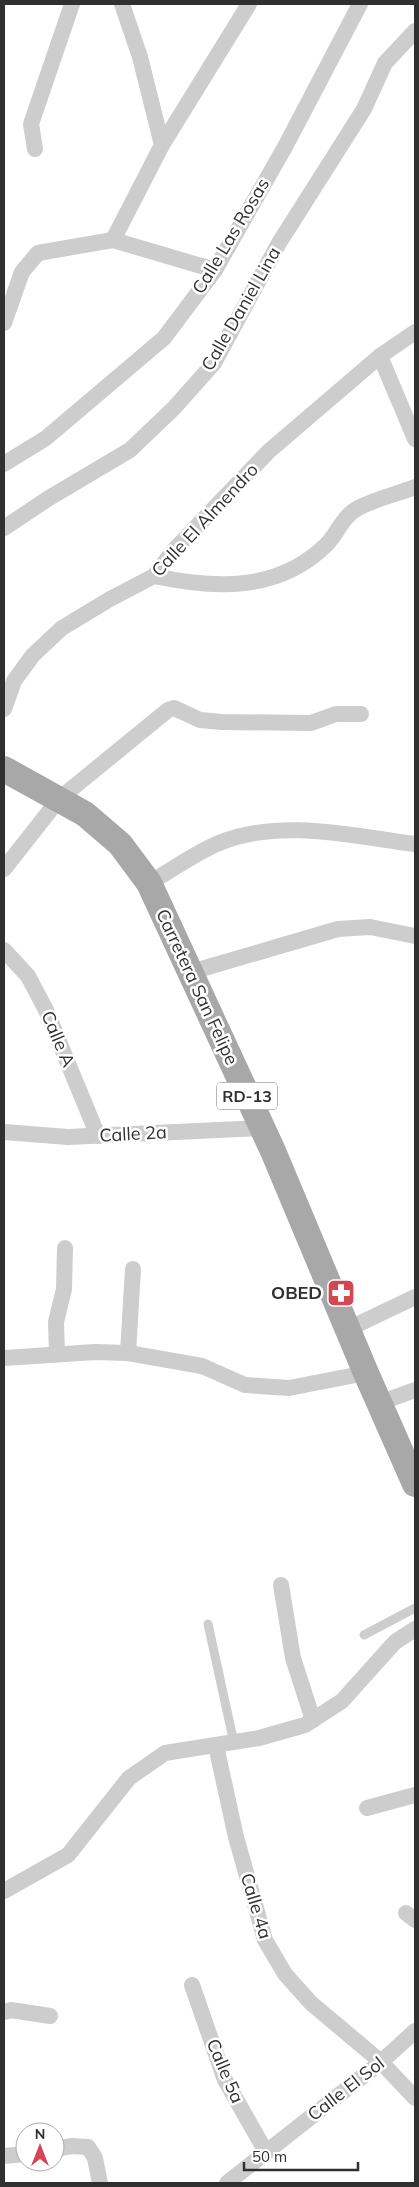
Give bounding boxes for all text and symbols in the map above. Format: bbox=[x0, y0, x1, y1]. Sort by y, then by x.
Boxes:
street label: Calle Las Rosas bbox=[187, 173, 274, 298]
street label: Calle Daniel Lina bbox=[196, 243, 285, 375]
street label: Calle El Almendro bbox=[146, 458, 263, 581]
street label: Carretera San Felipe bbox=[151, 905, 244, 1068]
street label: Calle A bbox=[36, 1007, 81, 1071]
road number: RD-13 bbox=[217, 1082, 277, 1110]
street label: Calle 2a bbox=[99, 1120, 167, 1147]
pharmacy icon: OBED bbox=[326, 1278, 356, 1308]
place label: OBED bbox=[271, 1281, 322, 1304]
street label: Calle 4a bbox=[236, 1870, 277, 1941]
street label: Calle 5a bbox=[202, 2035, 249, 2106]
street label: Calle El Sol bbox=[303, 2051, 389, 2126]
north arrow bbox=[15, 2122, 65, 2172]
text: N bbox=[35, 2125, 45, 2143]
scale bar bbox=[244, 2140, 358, 2172]
text: 50 m bbox=[252, 2147, 287, 2166]

